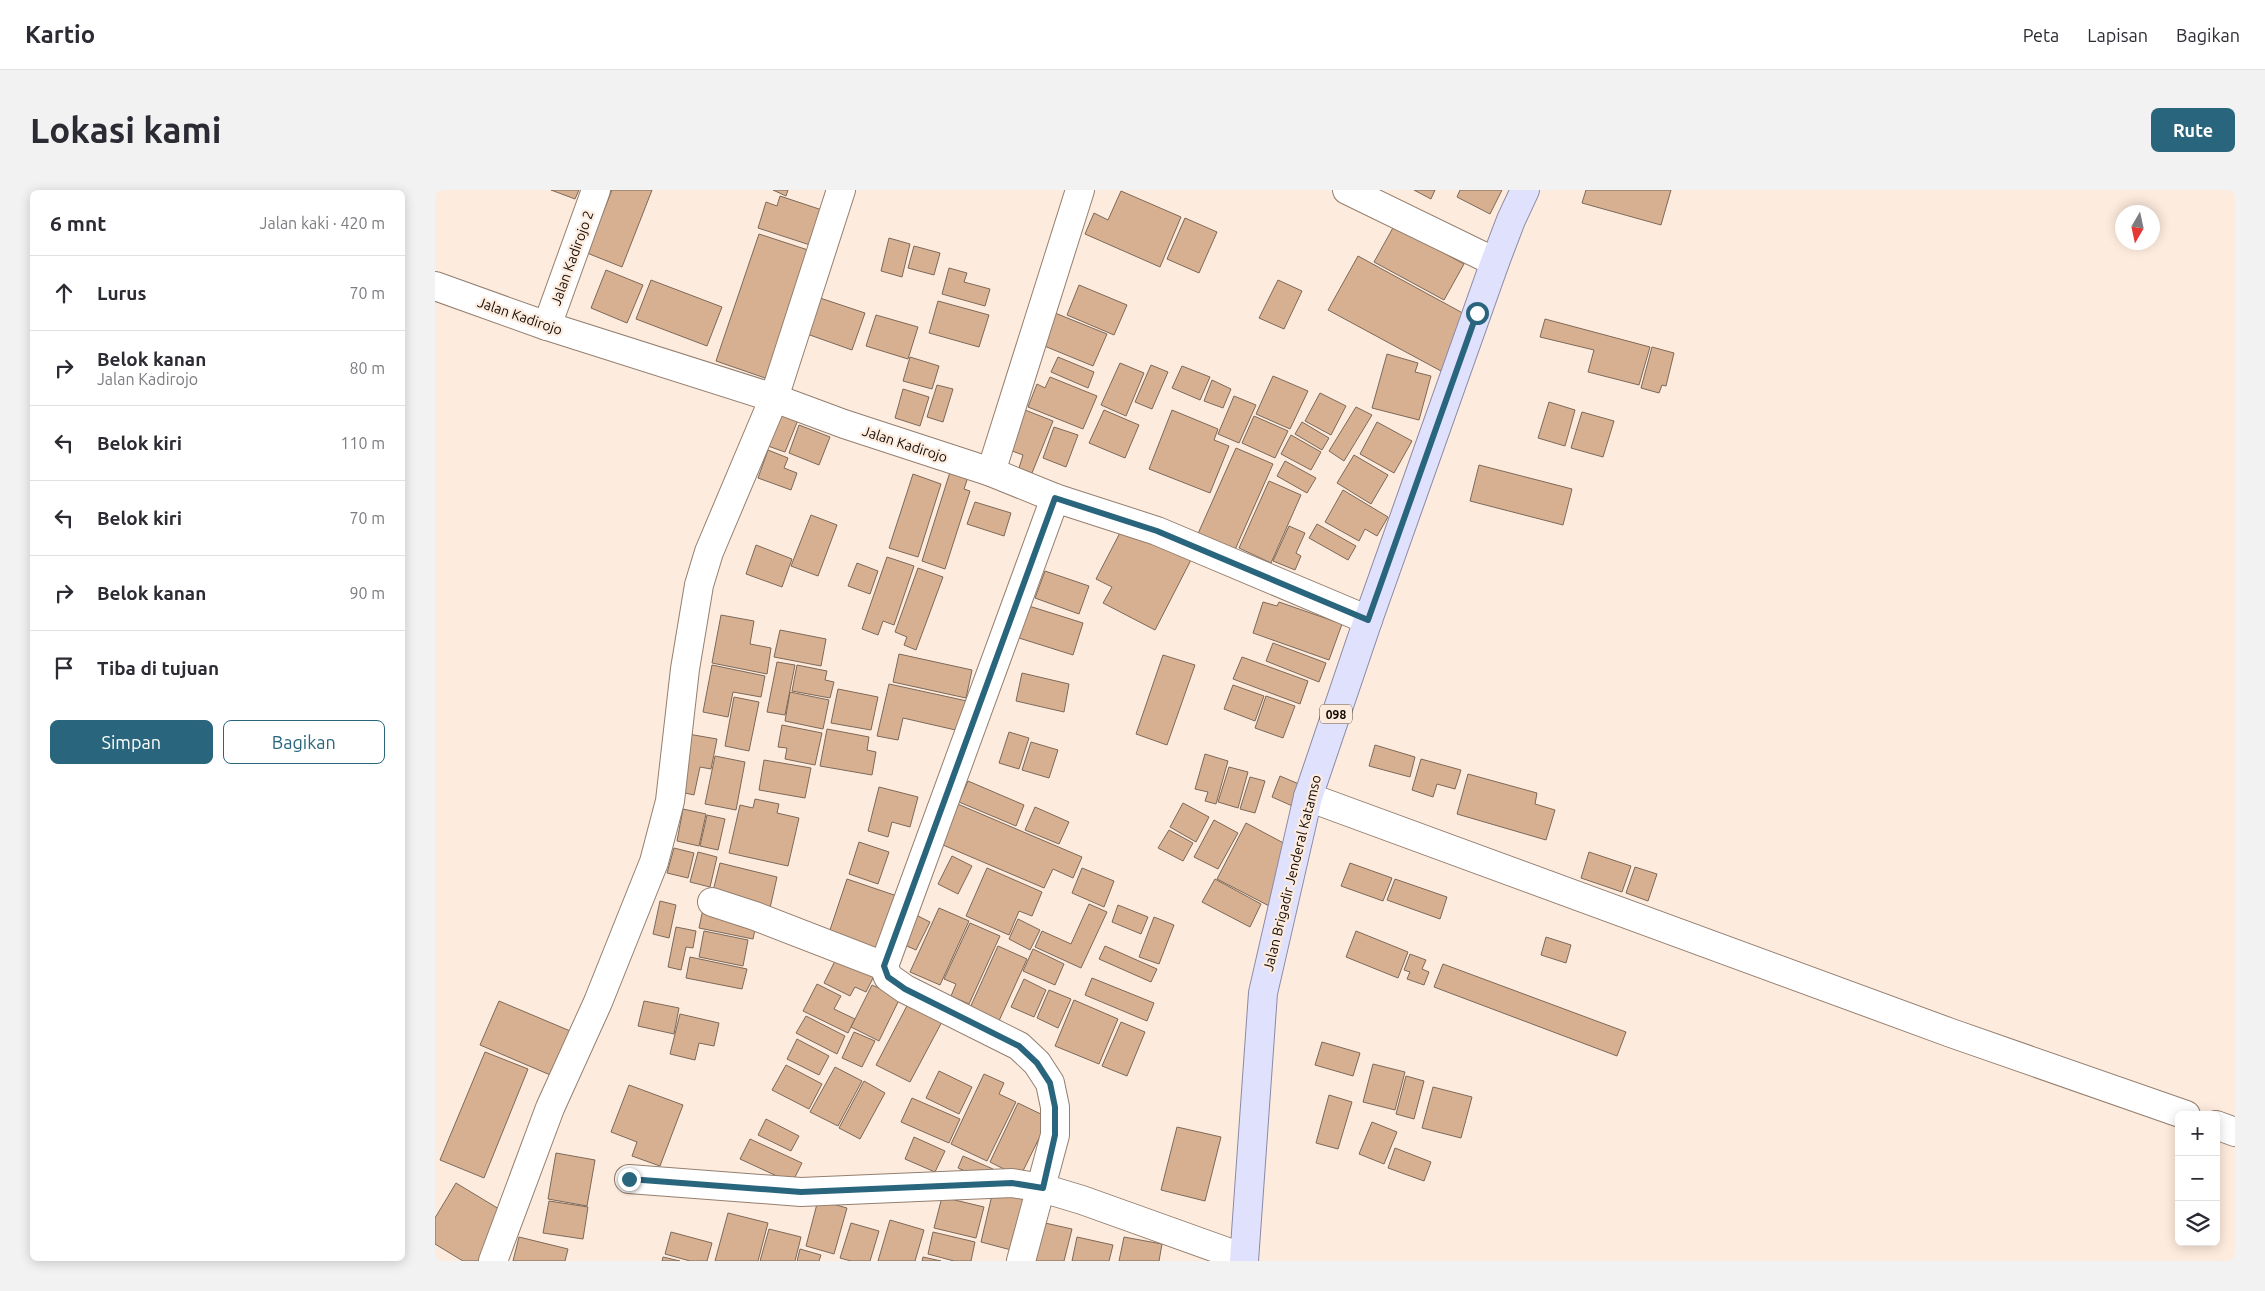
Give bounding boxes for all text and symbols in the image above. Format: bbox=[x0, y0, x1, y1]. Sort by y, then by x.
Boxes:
text: Kartio bbox=[25, 21, 95, 48]
text: Peta bbox=[2023, 25, 2059, 45]
text: Lapisan bbox=[2087, 25, 2148, 45]
text: Bagikan bbox=[2176, 25, 2240, 45]
button: Rute bbox=[2151, 108, 2235, 152]
text: Lokasi kami bbox=[30, 110, 222, 150]
north arrow bbox=[2115, 205, 2160, 250]
street label: Jalan Kadirojo 2 bbox=[547, 208, 597, 308]
text: 6 mnt bbox=[50, 211, 106, 235]
text: Jalan kaki · 420 m bbox=[260, 214, 385, 232]
icon: ahead bbox=[50, 279, 78, 307]
text: Lurus bbox=[97, 282, 146, 304]
text: 70 m bbox=[349, 284, 385, 302]
street label: Jalan Kadirojo bbox=[476, 294, 564, 338]
route start bbox=[1466, 302, 1489, 325]
text: Belok kanan bbox=[97, 348, 206, 370]
icon: right bbox=[50, 354, 78, 382]
text: 80 m bbox=[349, 359, 385, 377]
text: Jalan Kadirojo bbox=[97, 370, 198, 388]
street label: Jalan Kadirojo bbox=[860, 423, 950, 465]
icon: left bbox=[50, 429, 78, 457]
text: Belok kiri bbox=[97, 432, 182, 454]
text: 110 m bbox=[340, 434, 385, 452]
icon: left bbox=[50, 504, 78, 532]
text: Belok kiri bbox=[97, 507, 182, 529]
text: 70 m bbox=[349, 509, 385, 527]
icon: right bbox=[50, 579, 78, 607]
text: Belok kanan bbox=[97, 582, 206, 604]
text: 90 m bbox=[349, 584, 385, 602]
icon: arrive bbox=[50, 654, 78, 682]
text: Tiba di tujuan bbox=[97, 657, 219, 679]
road number: 098 bbox=[1320, 704, 1352, 724]
button: Simpan bbox=[50, 720, 213, 764]
button: Bagikan bbox=[223, 720, 385, 764]
street label: Jalan Brigadir Jenderal Katamso bbox=[1260, 773, 1324, 973]
map controls bbox=[2175, 1111, 2220, 1246]
button: + bbox=[2175, 1111, 2220, 1156]
button: − bbox=[2175, 1156, 2220, 1201]
route end bbox=[618, 1168, 641, 1191]
button: layers bbox=[2175, 1201, 2220, 1246]

